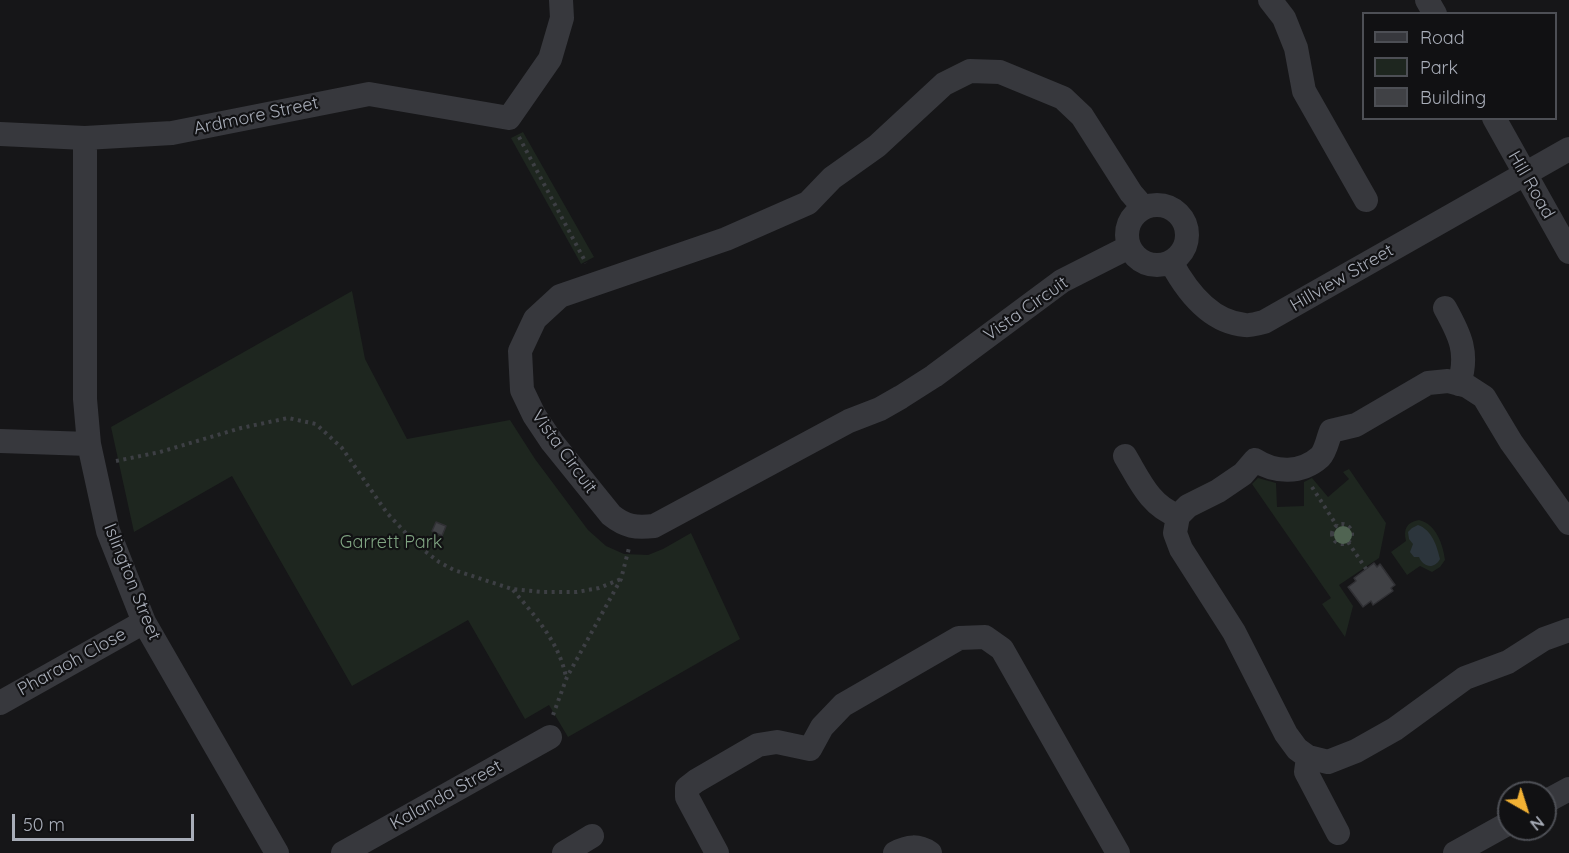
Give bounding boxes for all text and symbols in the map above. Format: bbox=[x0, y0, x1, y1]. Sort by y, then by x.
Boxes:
legend bbox=[1362, 12, 1557, 120]
text: Road bbox=[1420, 26, 1465, 49]
text: Park bbox=[1420, 56, 1458, 79]
text: Building bbox=[1420, 86, 1486, 109]
street label: Ardmore Street bbox=[192, 92, 320, 140]
street label: Hill Road bbox=[1503, 147, 1559, 223]
street label: Hillview Street bbox=[1286, 240, 1398, 316]
street label: Vista Circuit bbox=[980, 272, 1072, 346]
street label: Vista Circuit bbox=[527, 406, 601, 498]
street label: Islington Street bbox=[99, 520, 165, 644]
park label: Garrett Park bbox=[340, 532, 442, 554]
street label: Pharaoh Close bbox=[14, 623, 130, 701]
street label: Kalanda Street bbox=[386, 755, 506, 835]
north arrow bbox=[1497, 781, 1557, 841]
scale bar bbox=[15, 802, 196, 840]
text: N bbox=[1526, 812, 1548, 835]
text: 50 m bbox=[23, 813, 65, 836]

